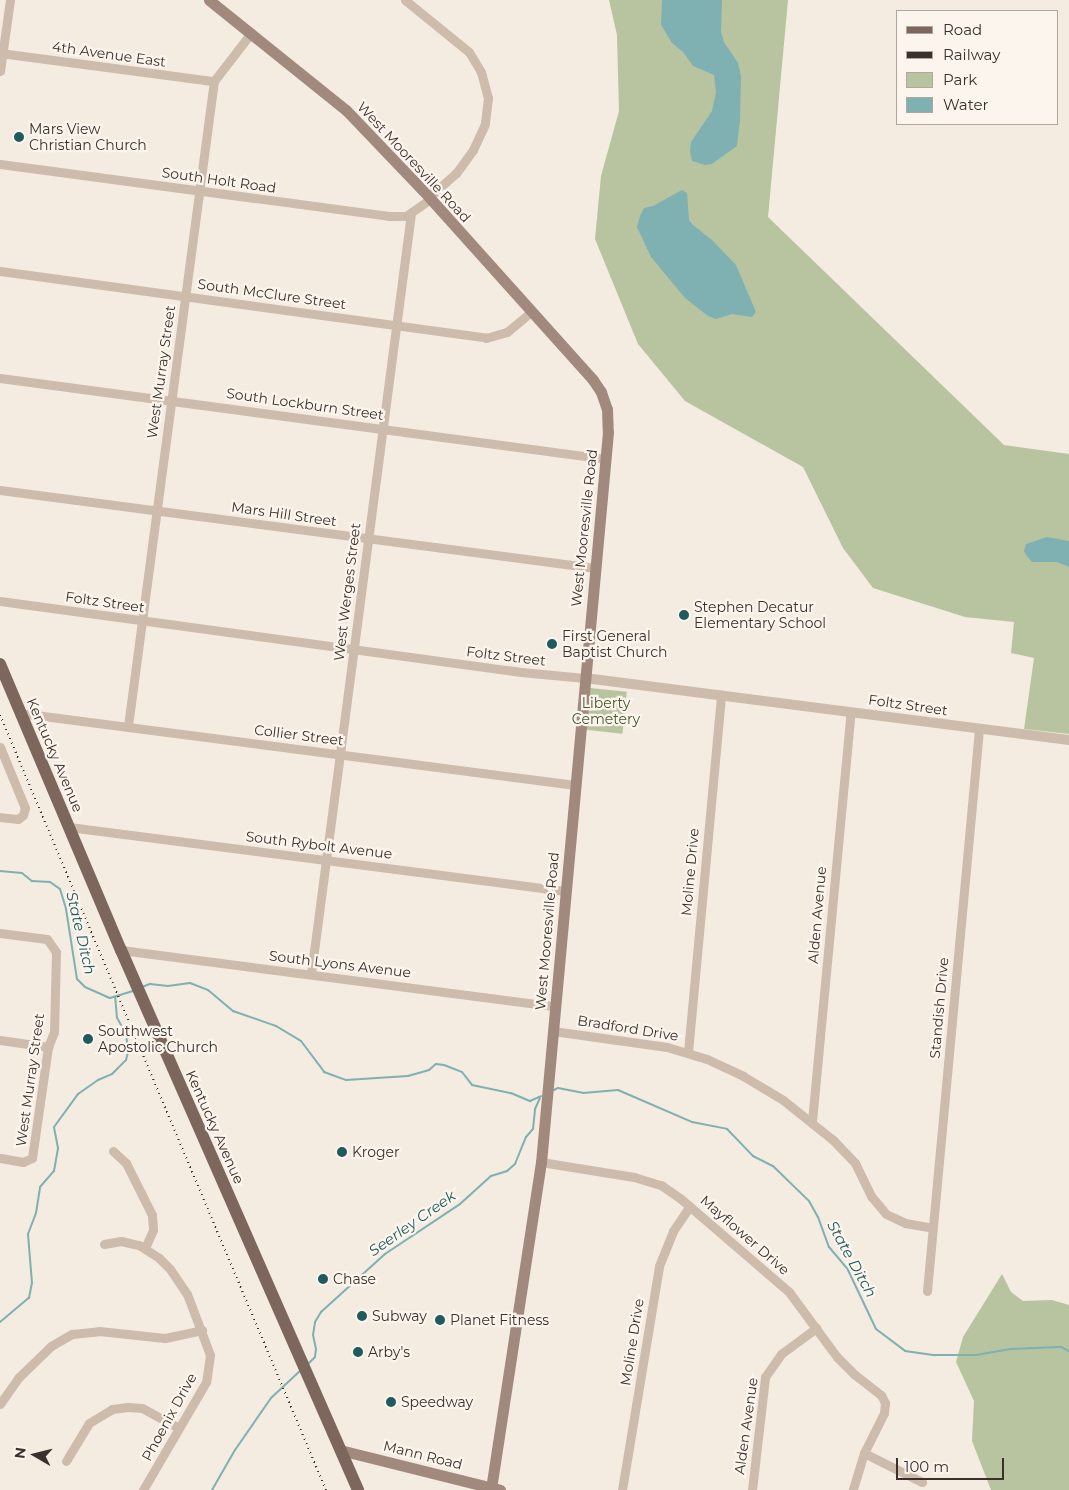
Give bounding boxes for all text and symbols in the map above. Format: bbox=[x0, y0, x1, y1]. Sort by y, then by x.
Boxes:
legend bbox=[896, 10, 1059, 125]
text: Road bbox=[943, 20, 982, 39]
street label: 4th Avenue East bbox=[51, 38, 167, 70]
text: Railway bbox=[943, 45, 1000, 64]
text: Park bbox=[943, 70, 977, 89]
text: Water bbox=[943, 95, 989, 114]
street label: West Mooresville Road bbox=[354, 98, 474, 226]
place label: Mars View Christian Church bbox=[29, 121, 147, 154]
marker: Mars View Christian Church bbox=[13, 131, 25, 143]
street label: South Holt Road bbox=[161, 164, 277, 196]
street label: South McClure Street bbox=[197, 275, 347, 313]
street label: West Murray Street bbox=[143, 304, 179, 440]
street label: South Lockburn Street bbox=[225, 385, 385, 423]
street label: West Mooresville Road bbox=[567, 448, 601, 608]
street label: Mars Hill Street bbox=[230, 498, 338, 530]
street label: West Werges Street bbox=[330, 522, 364, 662]
street label: Foltz Street bbox=[64, 588, 146, 616]
place label: Stephen Decatur Elementary School bbox=[694, 599, 826, 632]
marker: Stephen Decatur Elementary School bbox=[678, 609, 690, 621]
place label: First General Baptist Church bbox=[562, 628, 667, 660]
marker: First General Baptist Church bbox=[546, 638, 558, 650]
street label: Foltz Street bbox=[465, 643, 547, 669]
street label: Foltz Street bbox=[867, 691, 949, 719]
street label: Kentucky Avenue bbox=[23, 695, 87, 815]
park label: Liberty Cemetery bbox=[572, 695, 640, 728]
street label: Collier Street bbox=[253, 721, 345, 749]
street label: Moline Drive bbox=[678, 827, 702, 917]
street label: South Rybolt Avenue bbox=[245, 828, 393, 862]
street label: West Mooresville Road bbox=[532, 851, 562, 1011]
street label: Alden Avenue bbox=[804, 866, 830, 964]
water label: State Ditch bbox=[63, 890, 99, 976]
street label: South Lyons Avenue bbox=[268, 947, 412, 981]
street label: Standish Drive bbox=[926, 957, 952, 1059]
street label: West Murray Street bbox=[12, 1012, 48, 1148]
street label: Bradford Drive bbox=[576, 1012, 680, 1044]
place label: Southwest Apostolic Church bbox=[98, 1023, 218, 1056]
marker: Southwest Apostolic Church bbox=[82, 1033, 94, 1045]
street label: Kentucky Avenue bbox=[182, 1068, 248, 1186]
place label: Kroger bbox=[352, 1144, 400, 1160]
marker: Kroger bbox=[336, 1146, 348, 1158]
water label: Seerley Creek bbox=[365, 1186, 459, 1260]
street label: Mayflower Drive bbox=[697, 1192, 793, 1278]
water label: State Ditch bbox=[824, 1218, 880, 1300]
place label: Chase bbox=[333, 1271, 376, 1287]
marker: Chase bbox=[317, 1273, 329, 1285]
street label: Moline Drive bbox=[617, 1297, 647, 1387]
place label: Subway bbox=[372, 1308, 427, 1324]
marker: Subway bbox=[356, 1310, 368, 1322]
place label: Planet Fitness bbox=[450, 1312, 549, 1328]
marker: Planet Fitness bbox=[434, 1314, 446, 1326]
place label: Arby's bbox=[368, 1344, 410, 1360]
marker: Arby's bbox=[352, 1346, 364, 1358]
street label: Phoenix Drive bbox=[138, 1370, 200, 1464]
street label: Alden Avenue bbox=[731, 1376, 761, 1476]
place label: Speedway bbox=[401, 1394, 473, 1410]
marker: Speedway bbox=[385, 1396, 397, 1408]
north arrow bbox=[10, 1430, 60, 1480]
street label: Mann Road bbox=[382, 1437, 464, 1473]
text: N bbox=[10, 1446, 30, 1460]
scale bar bbox=[899, 1448, 1006, 1480]
text: 100 m bbox=[904, 1457, 949, 1476]

